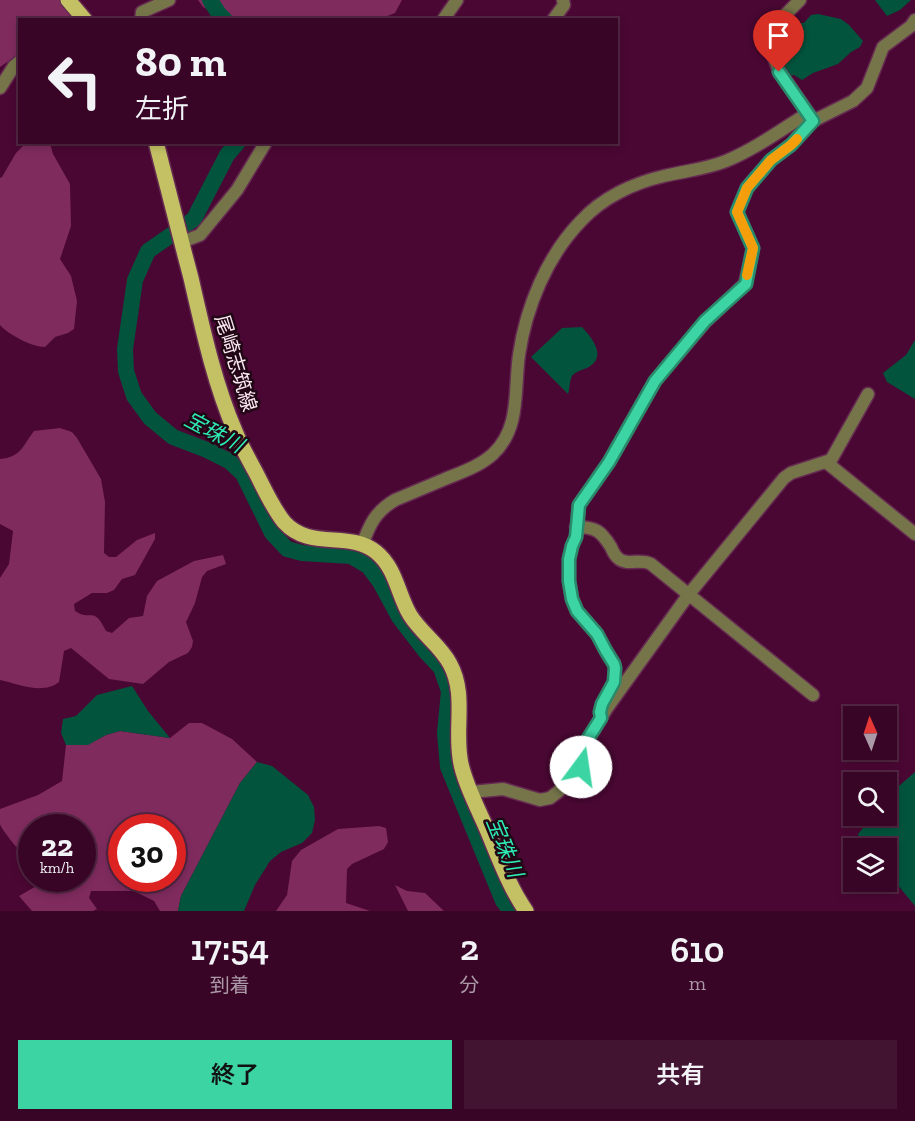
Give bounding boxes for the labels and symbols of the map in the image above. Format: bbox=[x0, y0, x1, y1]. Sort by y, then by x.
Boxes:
pin bbox=[753, 10, 804, 72]
street label: 尾崎志筑線 bbox=[210, 312, 262, 414]
water label: 宝珠川 bbox=[180, 406, 249, 459]
north arrow bbox=[843, 706, 897, 760]
position arrow bbox=[549, 735, 613, 799]
water label: 宝珠川 bbox=[482, 813, 529, 883]
speed limit sign: 30 bbox=[108, 814, 186, 892]

